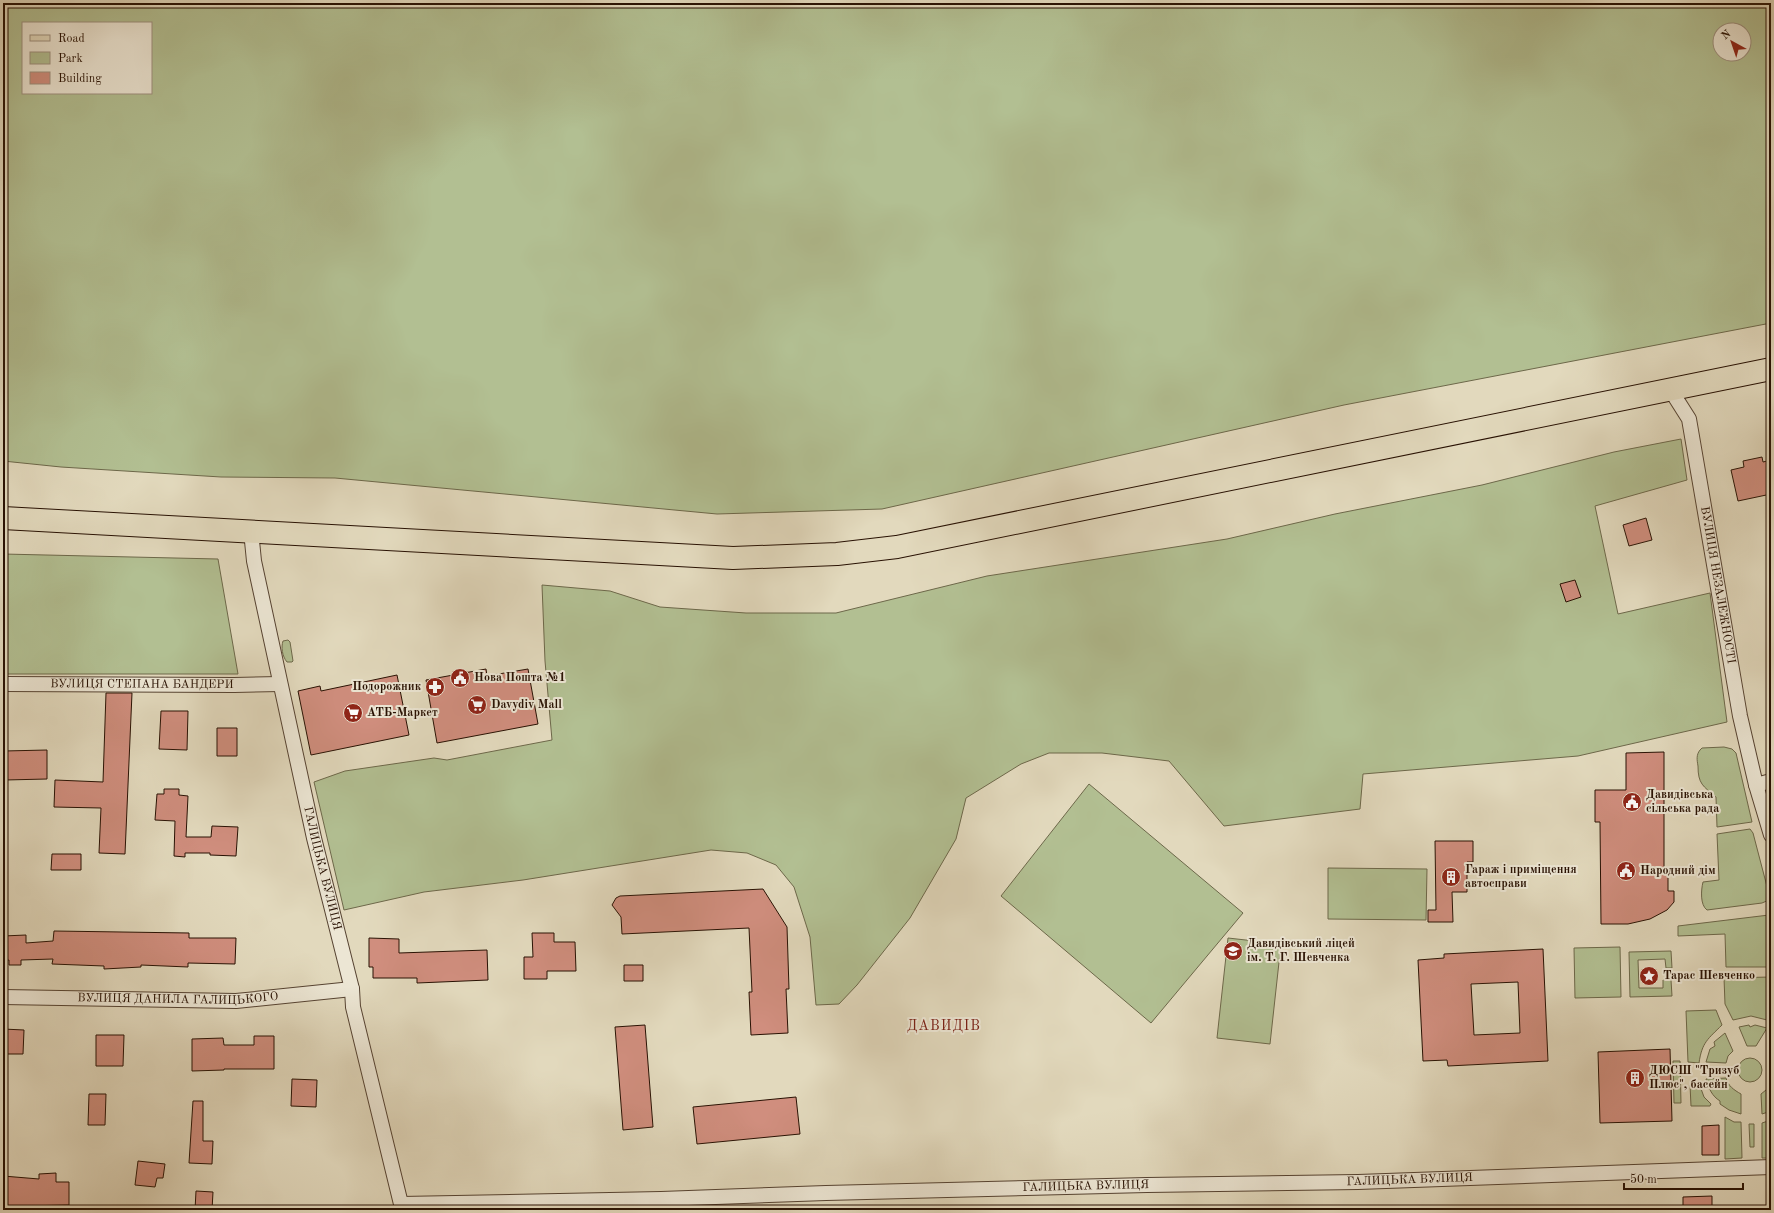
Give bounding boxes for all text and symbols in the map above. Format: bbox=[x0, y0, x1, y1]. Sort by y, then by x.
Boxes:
legend bbox=[22, 22, 152, 94]
north arrow bbox=[1712, 22, 1752, 62]
text: N bbox=[1720, 28, 1734, 42]
text: Road bbox=[58, 33, 85, 45]
text: Park bbox=[58, 53, 83, 65]
text: Building bbox=[58, 73, 102, 85]
street label: ВУЛИЦЯ НЕЗАЛЕЖНОСТІ bbox=[1698, 505, 1737, 665]
public building icon: Нова Пошта №1 bbox=[449, 667, 471, 689]
place label: Нова Пошта №1 bbox=[474, 672, 566, 684]
pharmacy icon: Подорожник bbox=[424, 676, 446, 698]
street label: ВУЛИЦЯ СТЕПАНА БАНДЕРИ bbox=[50, 678, 234, 691]
place label: Подорожник bbox=[352, 681, 422, 693]
supermarket icon: Davydiv Mall bbox=[466, 694, 488, 716]
place label: Davydiv Mall bbox=[491, 699, 562, 711]
supermarket icon: АТБ-Маркет bbox=[342, 702, 364, 724]
place label: АТБ-Маркет bbox=[367, 707, 438, 719]
place label: Давидівська сільська рада bbox=[1646, 789, 1719, 815]
public building icon: Давидівська сільська рада bbox=[1621, 791, 1643, 813]
street label: ГАЛИЦЬКА ВУЛИЦЯ bbox=[301, 806, 343, 931]
public building icon: Народний дім bbox=[1615, 860, 1637, 882]
place label: Гараж і приміщення автосправи bbox=[1465, 864, 1577, 890]
place label: Народний дім bbox=[1640, 865, 1716, 877]
building icon: Гараж і приміщення автосправи bbox=[1440, 866, 1462, 888]
place label: Давидівський ліцей ім. Т. Г. Шевченка bbox=[1247, 938, 1355, 964]
school or university icon: Давидівський ліцей ім. Т. Г. Шевченка bbox=[1222, 940, 1244, 962]
place icon: Тарас Шевченко bbox=[1638, 965, 1660, 987]
place label: Тарас Шевченко bbox=[1663, 970, 1755, 982]
street label: ВУЛИЦЯ ДАНИЛА ГАЛИЦЬКОГО bbox=[77, 991, 279, 1007]
district label: ДАВИДІВ bbox=[907, 1019, 981, 1033]
place label: ДЮСШ "Тризуб Плюс", басейн bbox=[1649, 1065, 1739, 1091]
building icon: ДЮСШ "Тризуб Плюс", басейн bbox=[1624, 1067, 1646, 1089]
scale bar bbox=[1624, 1165, 1743, 1191]
street label: ГАЛИЦЬКА ВУЛИЦЯ bbox=[1346, 1172, 1473, 1188]
text: 50 m bbox=[1630, 1173, 1657, 1186]
street label: ГАЛИЦЬКА ВУЛИЦЯ bbox=[1022, 1179, 1149, 1194]

